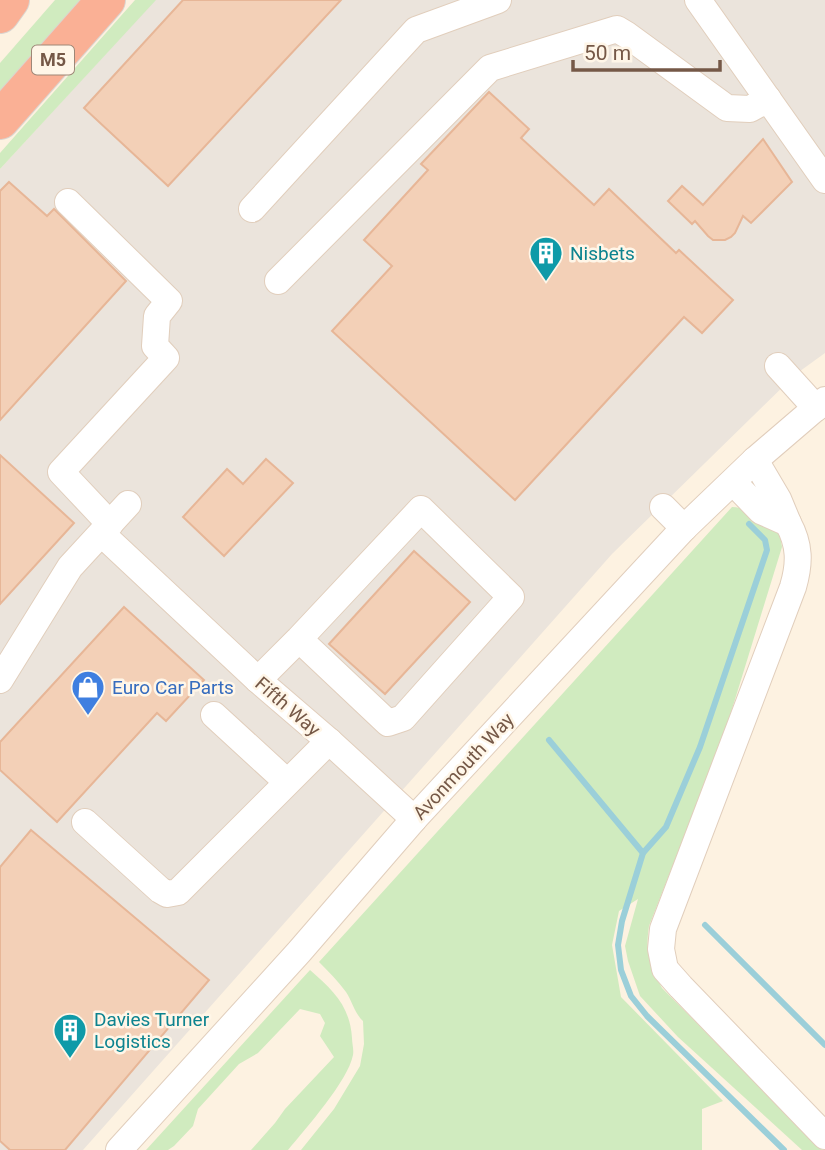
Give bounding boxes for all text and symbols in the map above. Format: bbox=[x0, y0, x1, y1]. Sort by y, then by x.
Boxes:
scale bar bbox=[573, 28, 720, 72]
text: 50 m bbox=[584, 41, 631, 65]
road number: M5 bbox=[32, 46, 74, 74]
building icon: Nisbets bbox=[527, 234, 565, 283]
place label: Nisbets bbox=[570, 242, 635, 265]
shop icon: Euro Car Parts bbox=[69, 668, 107, 717]
street label: Fifth Way bbox=[250, 672, 325, 741]
place label: Euro Car Parts bbox=[112, 676, 234, 699]
street label: Avonmouth Way bbox=[408, 708, 519, 824]
place label: Davies Turner Logistics bbox=[94, 1008, 210, 1053]
building icon: Davies Turner Logistics bbox=[51, 1011, 89, 1060]

